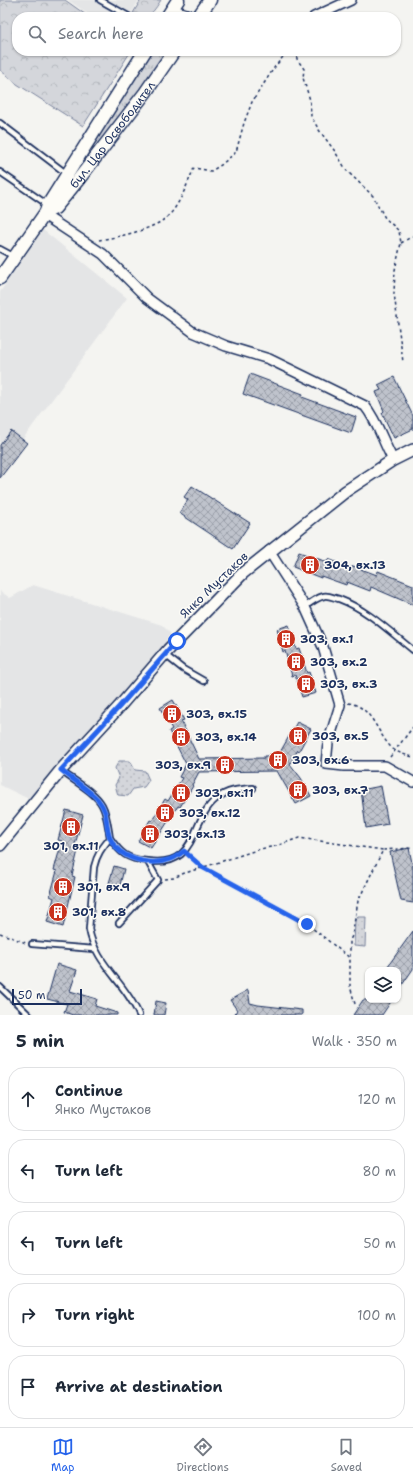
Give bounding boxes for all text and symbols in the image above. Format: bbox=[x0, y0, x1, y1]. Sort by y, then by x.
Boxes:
search box bbox=[12, 12, 401, 56]
icon: search bbox=[26, 23, 48, 45]
text: Search here bbox=[58, 24, 144, 44]
street label: бул. Цар Освободител bbox=[66, 78, 159, 192]
street label: Янко Мустаков bbox=[176, 548, 252, 622]
building icon: 304, вх.13 bbox=[299, 554, 321, 576]
place label: 304, вх.13 bbox=[324, 557, 386, 573]
building icon: 303, вх.1 bbox=[275, 628, 297, 650]
place label: 303, вх.1 bbox=[300, 631, 353, 647]
route start bbox=[168, 632, 186, 650]
building icon: 303, вх.2 bbox=[285, 651, 307, 673]
place label: 303, вх.2 bbox=[310, 654, 368, 670]
building icon: 303, вх.3 bbox=[295, 673, 317, 695]
place label: 303, вх.3 bbox=[320, 676, 377, 692]
building icon: 303, вх.15 bbox=[161, 703, 183, 725]
place label: 303, вх.15 bbox=[186, 706, 247, 722]
building icon: 303, вх.5 bbox=[287, 725, 309, 747]
building icon: 303, вх.14 bbox=[170, 726, 192, 748]
place label: 303, вх.5 bbox=[312, 728, 369, 744]
place label: 303, вх.14 bbox=[195, 729, 257, 745]
building icon: 303, вх.6 bbox=[267, 749, 289, 771]
place label: 303, вх.6 bbox=[292, 752, 349, 768]
building icon: 303, вх.9 bbox=[214, 754, 236, 776]
place label: 303, вх.9 bbox=[155, 757, 211, 773]
building icon: 303, вх.7 bbox=[287, 779, 309, 801]
building icon: 303, вх.11 bbox=[170, 782, 192, 804]
place label: 303, вх.7 bbox=[312, 782, 369, 798]
place label: 303, вх.11 bbox=[195, 785, 254, 801]
building icon: 303, вх.12 bbox=[154, 802, 176, 824]
place label: 303, вх.12 bbox=[179, 805, 241, 821]
building icon: 301, вх.11 bbox=[60, 816, 82, 838]
building icon: 303, вх.13 bbox=[139, 823, 161, 845]
place label: 303, вх.13 bbox=[164, 826, 226, 842]
place label: 301, вх.11 bbox=[43, 838, 99, 854]
building icon: 301, вх.9 bbox=[52, 876, 74, 898]
place label: 301, вх.9 bbox=[77, 879, 130, 895]
building icon: 301, вх.8 bbox=[47, 901, 69, 923]
place label: 301, вх.8 bbox=[72, 904, 126, 920]
route end bbox=[298, 915, 316, 933]
map controls bbox=[365, 967, 401, 1003]
button: layers bbox=[365, 967, 401, 1003]
scale bar bbox=[12, 987, 82, 1006]
text: 50 m bbox=[18, 988, 46, 1003]
text: 5 min bbox=[16, 1030, 64, 1052]
text: Walk · 350 m bbox=[312, 1033, 397, 1050]
text: Continue bbox=[55, 1081, 123, 1101]
icon: ahead bbox=[17, 1088, 39, 1110]
text: 120 m bbox=[358, 1091, 396, 1108]
text: Янко Мустаков bbox=[55, 1101, 151, 1118]
icon: left bbox=[17, 1160, 39, 1182]
text: Turn left bbox=[55, 1161, 123, 1181]
text: 80 m bbox=[362, 1163, 396, 1180]
icon: left bbox=[17, 1232, 39, 1254]
text: Turn left bbox=[55, 1233, 123, 1253]
text: 50 m bbox=[363, 1235, 396, 1252]
icon: right bbox=[17, 1304, 39, 1326]
text: Turn right bbox=[55, 1305, 135, 1325]
text: 100 m bbox=[357, 1307, 396, 1324]
icon: arrive bbox=[17, 1376, 39, 1398]
text: Arrive at destination bbox=[55, 1377, 223, 1397]
tab: Map bbox=[51, 1436, 75, 1475]
tab: Directions bbox=[176, 1436, 229, 1475]
tab: Saved bbox=[331, 1436, 362, 1475]

